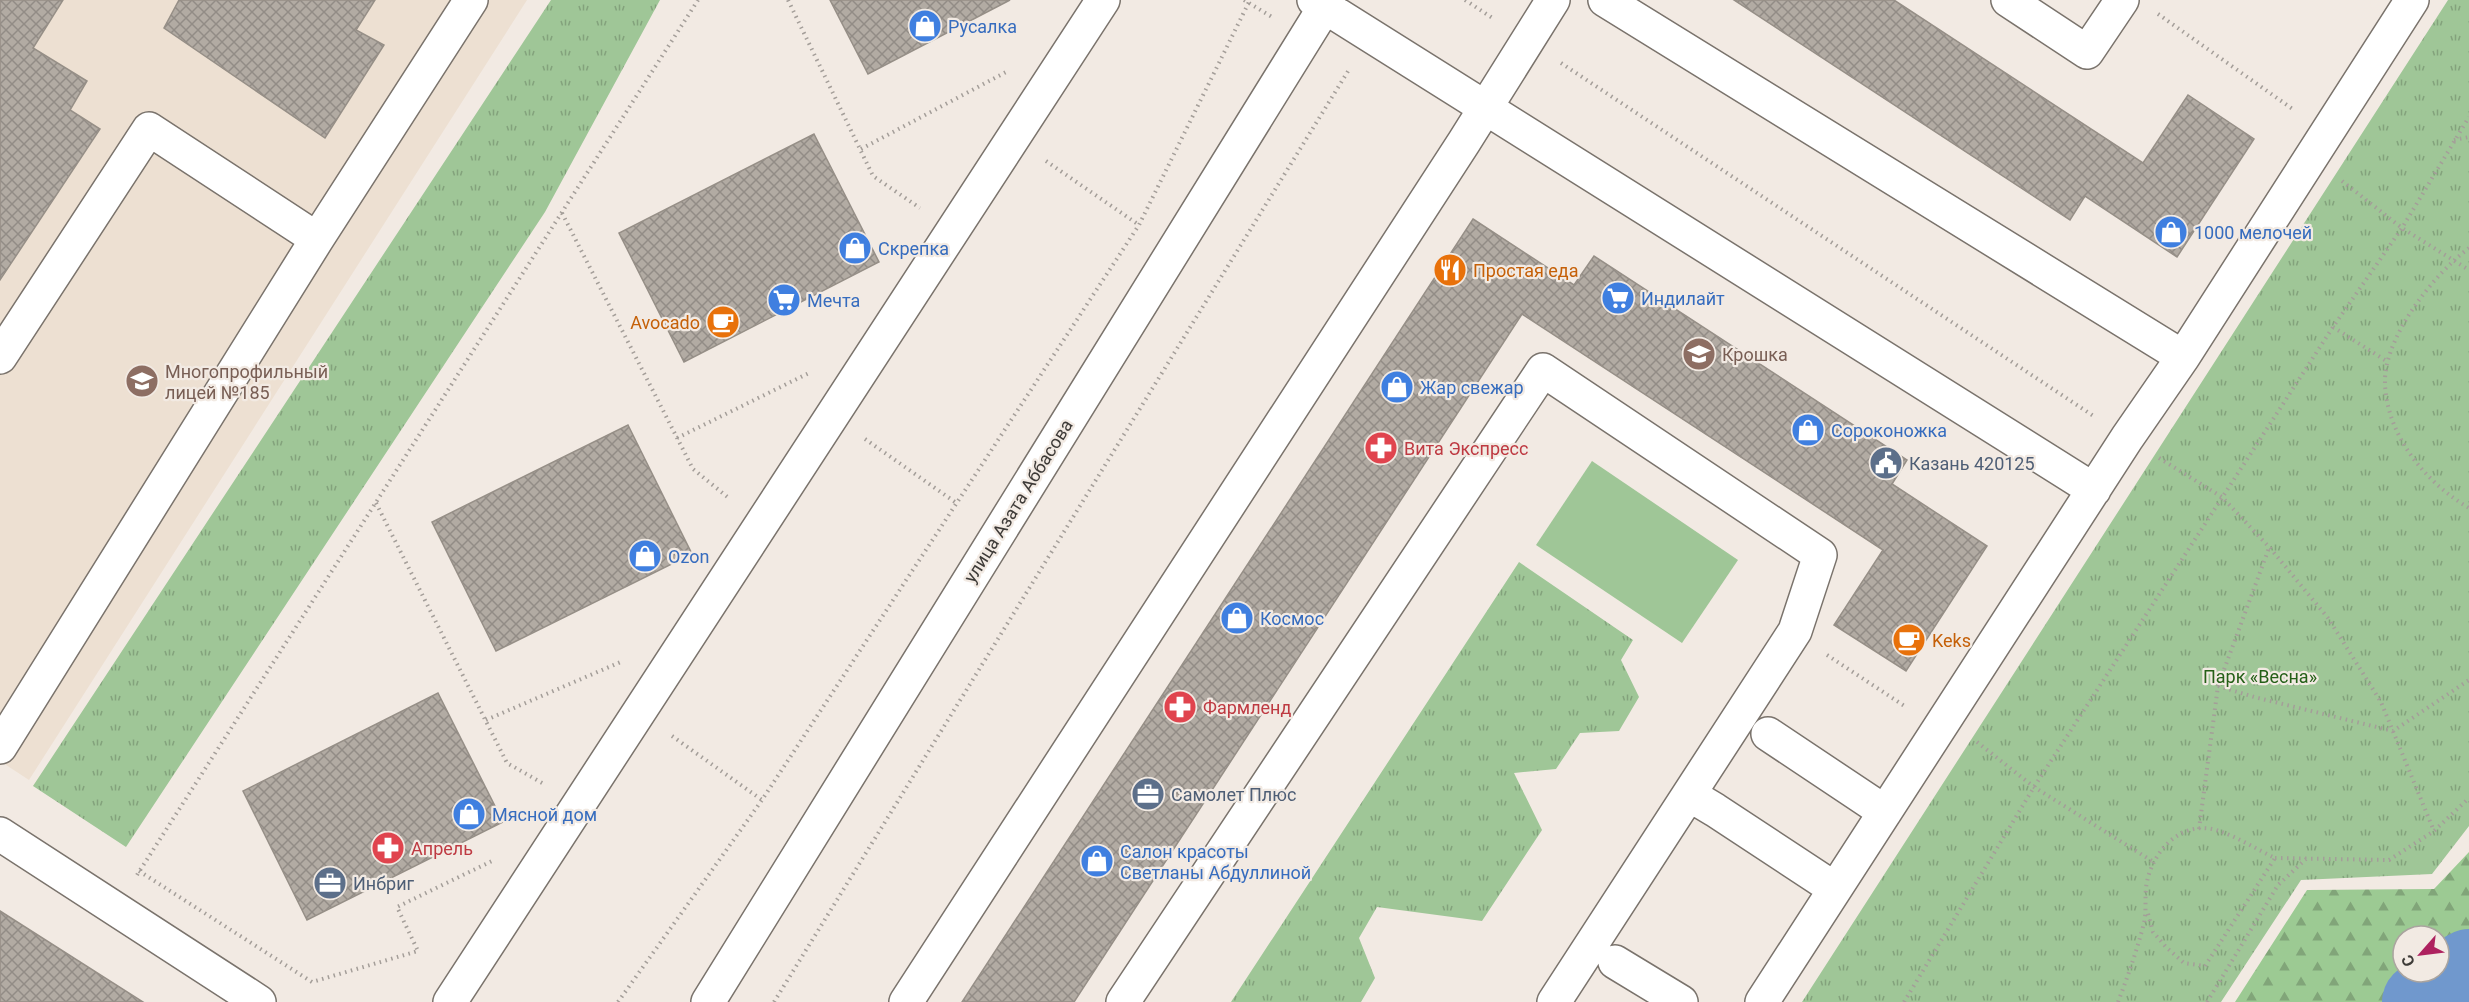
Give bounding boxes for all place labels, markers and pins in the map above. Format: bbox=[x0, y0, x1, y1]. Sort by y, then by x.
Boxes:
shop icon: Русалка bbox=[907, 8, 943, 44]
place label: Русалка bbox=[948, 16, 1017, 37]
shop icon: 1000 мелочей bbox=[2153, 214, 2189, 250]
place label: 1000 мелочей bbox=[2194, 222, 2312, 243]
shop icon: Скрепка bbox=[837, 230, 873, 266]
place label: Скрепка bbox=[878, 238, 949, 259]
restaurant icon: Простая еда bbox=[1432, 252, 1468, 288]
place label: Простая еда bbox=[1473, 260, 1579, 281]
supermarket icon: Индилайт bbox=[1600, 280, 1636, 316]
supermarket icon: Мечта bbox=[766, 282, 802, 318]
place label: Индилайт bbox=[1641, 288, 1725, 309]
place label: Мечта bbox=[807, 290, 860, 311]
cafe icon: Avocado bbox=[705, 304, 741, 340]
place label: Avocado bbox=[630, 312, 700, 333]
school or university icon: Крошка bbox=[1681, 336, 1717, 372]
place label: Крошка bbox=[1722, 344, 1788, 365]
place label: Многопрофильный лицей №185 bbox=[165, 361, 328, 403]
school or university icon: Многопрофильный лицей №185 bbox=[124, 363, 160, 399]
shop icon: Жар свежар bbox=[1379, 369, 1415, 405]
place label: Жар свежар bbox=[1420, 377, 1524, 398]
shop icon: Сороконожка bbox=[1790, 412, 1826, 448]
place label: Сороконожка bbox=[1831, 420, 1947, 441]
pharmacy icon: Вита Экспресс bbox=[1363, 430, 1399, 466]
place label: Вита Экспресс bbox=[1404, 438, 1528, 459]
public building icon: Казань 420125 bbox=[1868, 445, 1904, 481]
place label: Казань 420125 bbox=[1909, 453, 2035, 474]
shop icon: Ozon bbox=[627, 538, 663, 574]
place label: Ozon bbox=[668, 546, 709, 567]
shop icon: Космос bbox=[1219, 600, 1255, 636]
place label: Космос bbox=[1260, 608, 1324, 629]
cafe icon: Keks bbox=[1891, 622, 1927, 658]
place label: Keks bbox=[1932, 630, 1971, 651]
pharmacy icon: Фармленд bbox=[1162, 689, 1198, 725]
place label: Фармленд bbox=[1203, 697, 1291, 718]
office icon: Самолет Плюс bbox=[1130, 776, 1166, 812]
place label: Самолет Плюс bbox=[1171, 784, 1296, 805]
shop icon: Мясной дом bbox=[451, 796, 487, 832]
place label: Мясной дом bbox=[492, 804, 597, 825]
pharmacy icon: Апрель bbox=[370, 830, 406, 866]
place label: Апрель bbox=[411, 838, 473, 859]
place label: Салон красоты Светланы Абдуллиной bbox=[1120, 841, 1311, 883]
shop icon: Салон красоты Светланы Абдуллиной bbox=[1079, 843, 1115, 879]
office icon: Инбриг bbox=[312, 865, 348, 901]
place label: Инбриг bbox=[353, 873, 415, 894]

